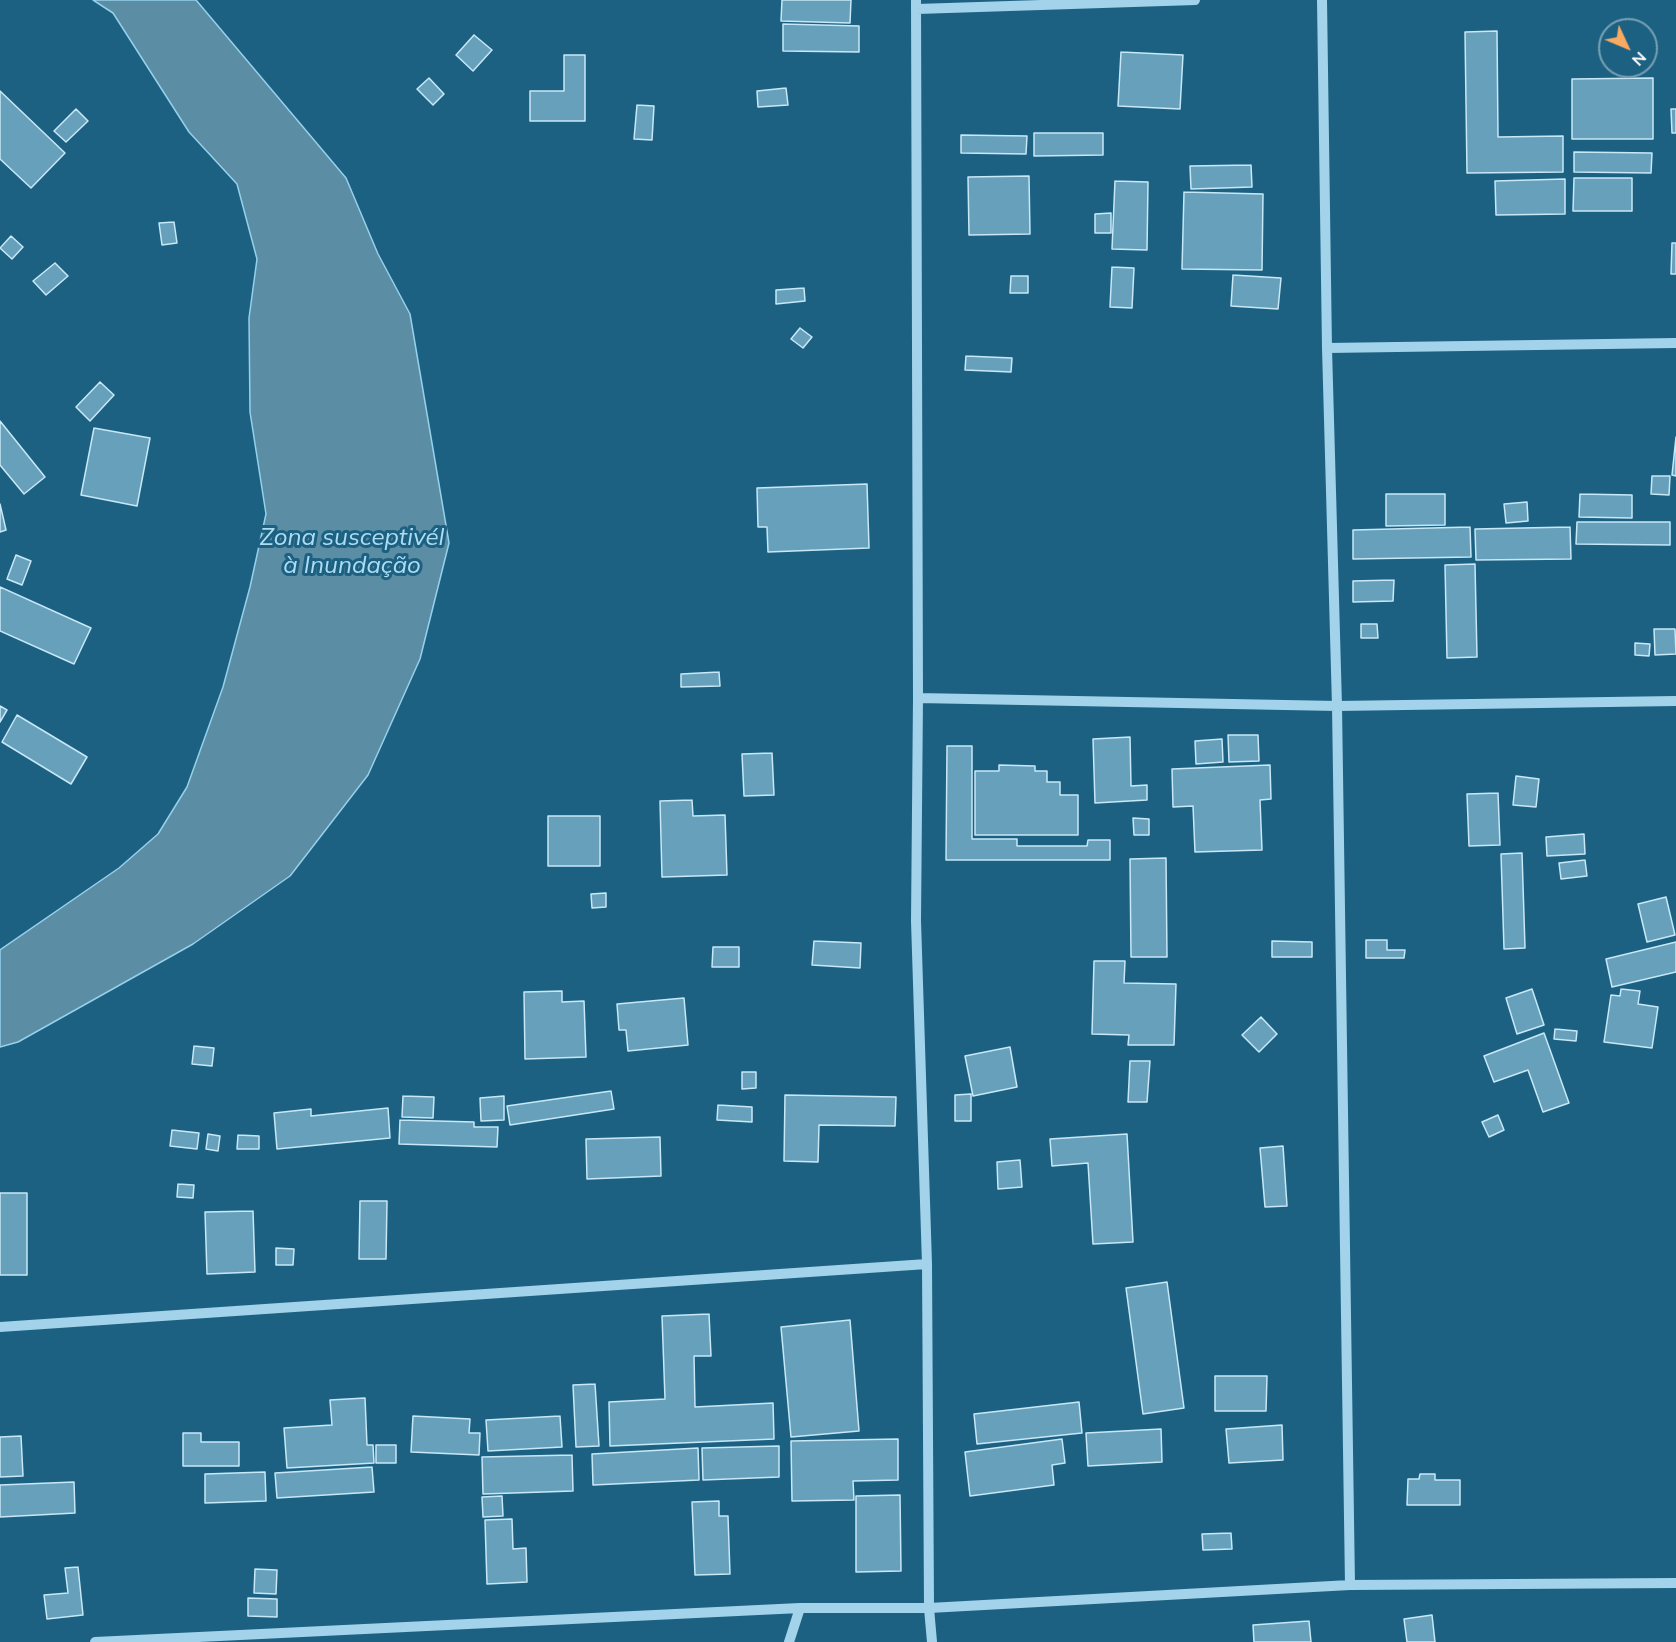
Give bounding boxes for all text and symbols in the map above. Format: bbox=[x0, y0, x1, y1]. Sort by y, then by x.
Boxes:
north arrow bbox=[1598, 18, 1658, 78]
text: N bbox=[1628, 48, 1651, 70]
water label: Zona susceptivél à Inundação bbox=[260, 524, 444, 580]

